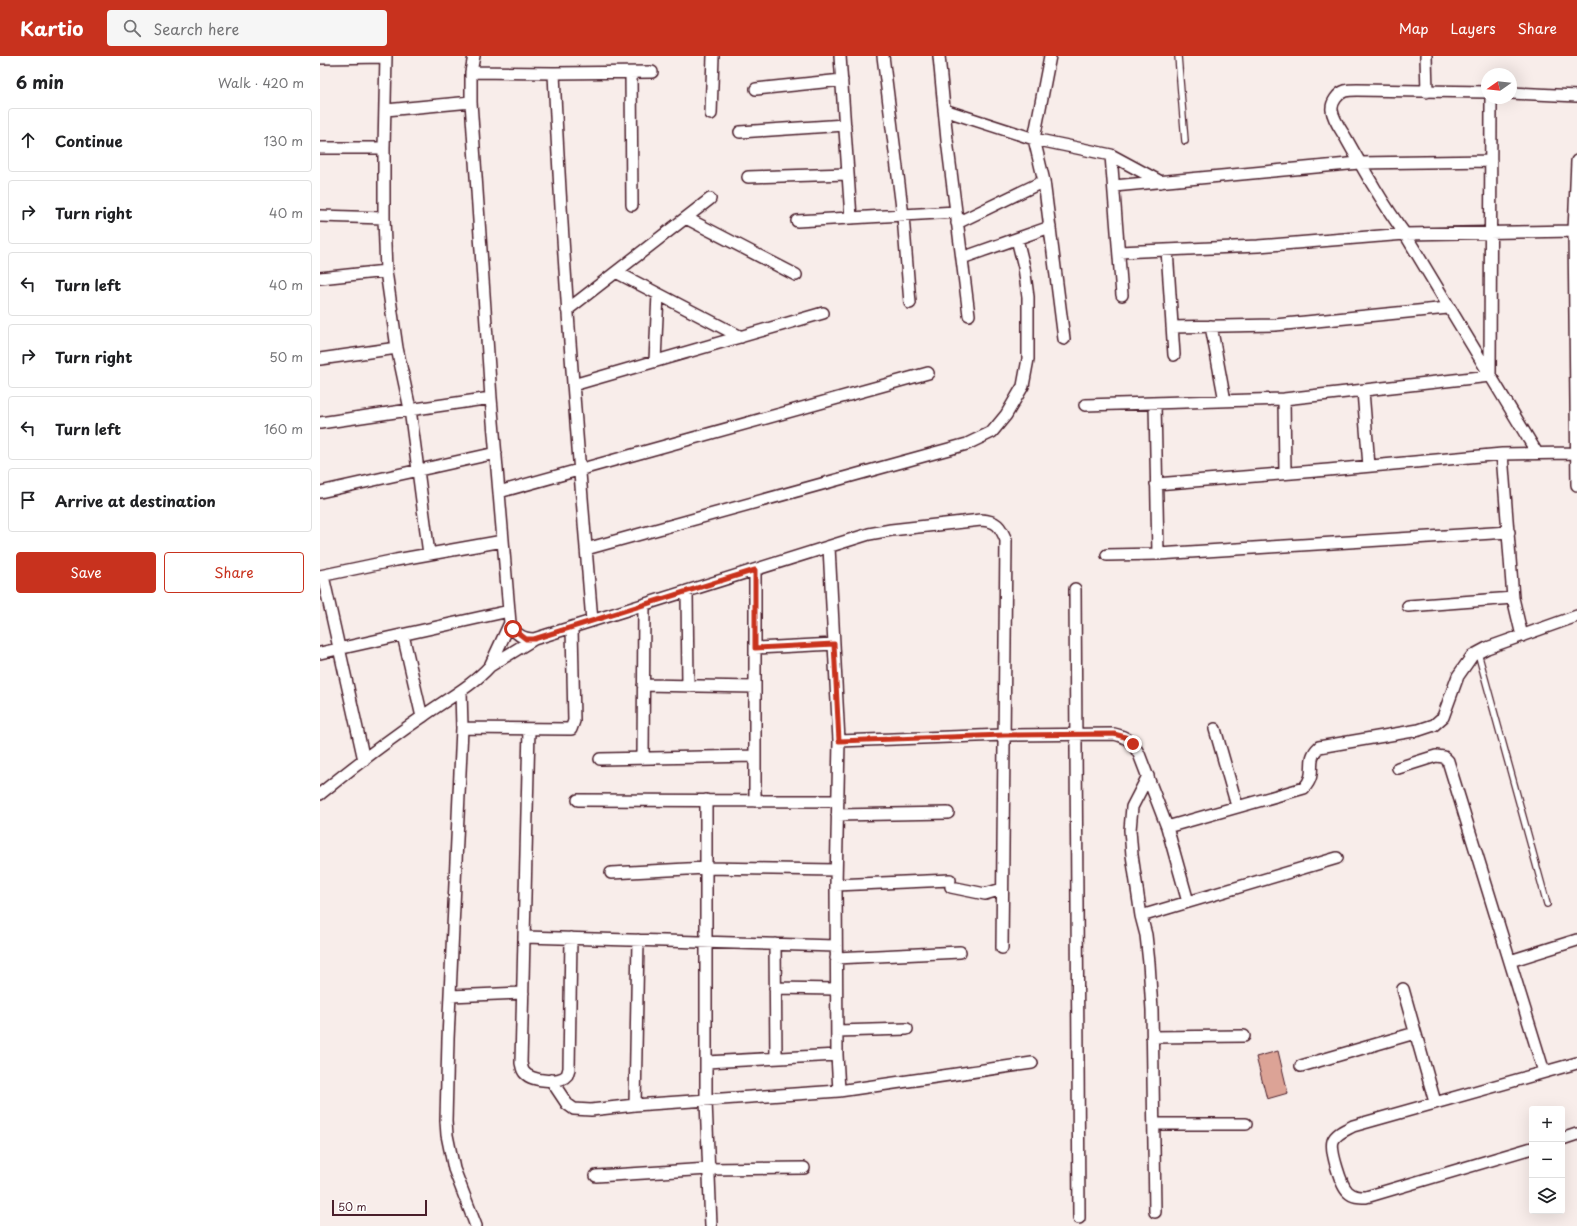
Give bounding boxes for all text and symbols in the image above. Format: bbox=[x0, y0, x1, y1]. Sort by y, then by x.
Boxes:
search box bbox=[107, 10, 387, 46]
text: Kartio bbox=[20, 14, 83, 42]
icon: search bbox=[121, 17, 143, 39]
text: Search here bbox=[153, 17, 239, 40]
text: Map bbox=[1399, 18, 1429, 39]
text: Layers bbox=[1451, 18, 1496, 39]
text: Share bbox=[1518, 18, 1557, 39]
north arrow bbox=[1481, 68, 1517, 104]
text: 6 min bbox=[16, 69, 64, 95]
text: Walk · 420 m bbox=[218, 73, 304, 92]
icon: ahead bbox=[17, 129, 39, 151]
text: Continue bbox=[55, 129, 123, 152]
text: 130 m bbox=[264, 131, 303, 150]
icon: right bbox=[17, 201, 39, 223]
text: Turn right bbox=[55, 201, 132, 224]
text: 40 m bbox=[269, 203, 303, 222]
icon: left bbox=[17, 273, 39, 295]
text: Turn left bbox=[55, 273, 121, 296]
text: 40 m bbox=[269, 275, 303, 294]
icon: right bbox=[17, 345, 39, 367]
text: Turn right bbox=[55, 345, 132, 368]
text: 50 m bbox=[269, 347, 303, 366]
icon: left bbox=[17, 417, 39, 439]
text: Turn left bbox=[55, 417, 121, 440]
text: 160 m bbox=[264, 419, 303, 438]
icon: arrive bbox=[17, 489, 39, 511]
text: Arrive at destination bbox=[55, 489, 216, 512]
button: Save bbox=[16, 552, 156, 593]
button: Share bbox=[164, 552, 304, 593]
route start bbox=[504, 620, 522, 638]
route end bbox=[1124, 735, 1142, 753]
map controls bbox=[1529, 1106, 1565, 1214]
button: + bbox=[1529, 1106, 1565, 1142]
button: − bbox=[1529, 1142, 1565, 1178]
button: layers bbox=[1529, 1178, 1565, 1214]
scale bar bbox=[332, 1198, 427, 1217]
text: 50 m bbox=[338, 1198, 367, 1215]

